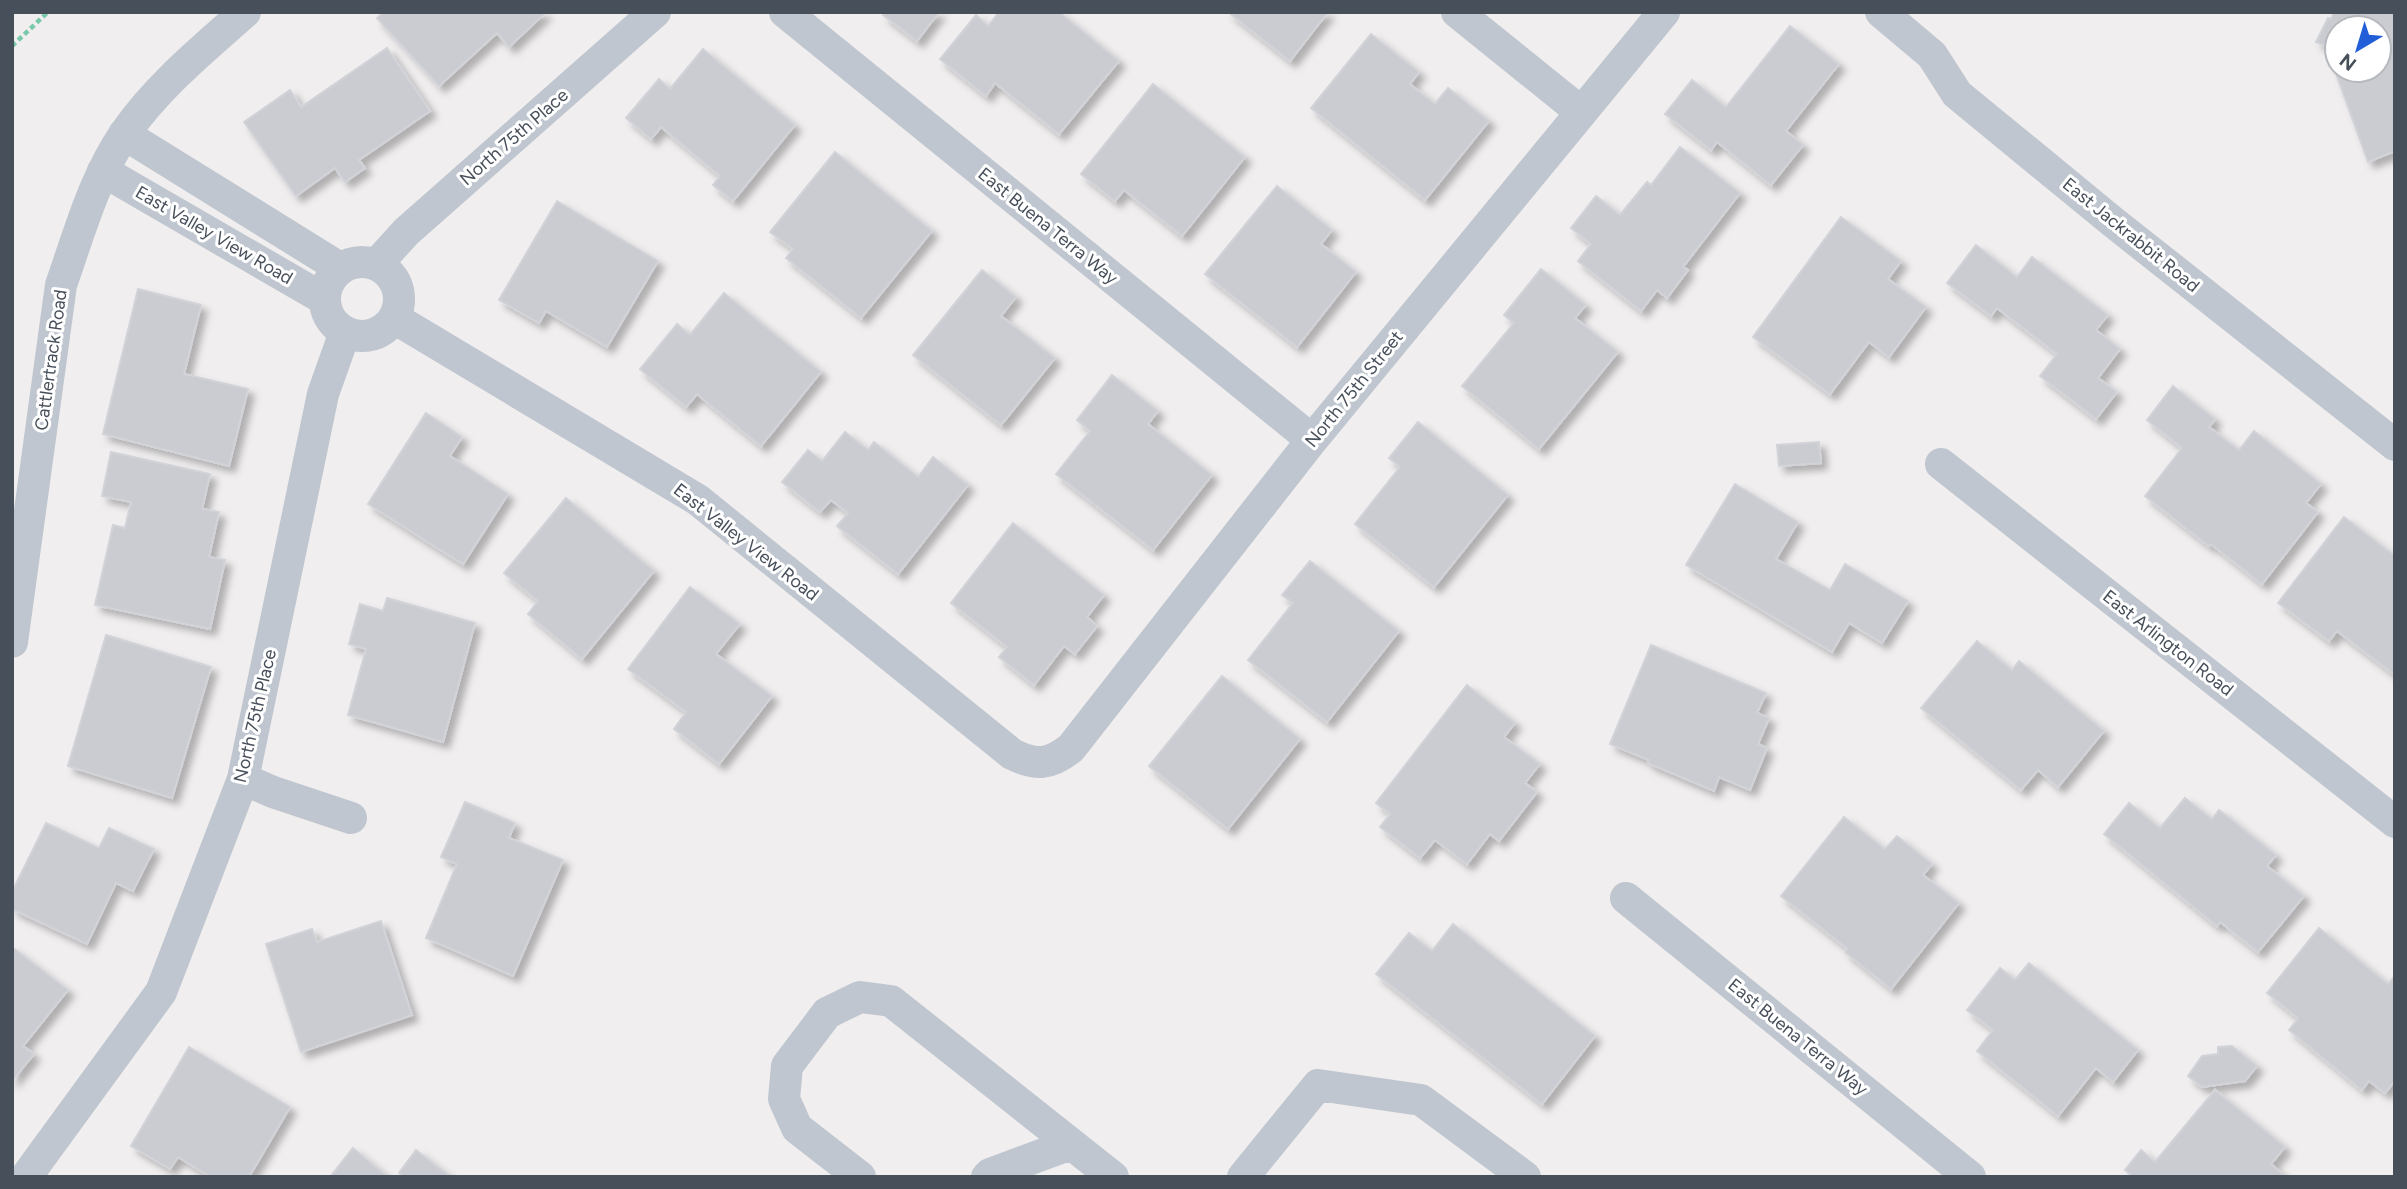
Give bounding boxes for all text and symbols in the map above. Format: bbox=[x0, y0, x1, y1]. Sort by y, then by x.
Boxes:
north arrow bbox=[2323, 14, 2393, 84]
text: N bbox=[2335, 48, 2361, 76]
street label: North 75th Place bbox=[455, 84, 573, 190]
street label: East Buena Terra Way bbox=[974, 163, 1123, 289]
street label: East Jackrabbit Road bbox=[2058, 173, 2204, 297]
street label: East Valley View Road bbox=[131, 181, 297, 289]
street label: Cattlertrack Road bbox=[30, 288, 72, 432]
street label: North 75th Street bbox=[1300, 326, 1408, 452]
street label: East Valley View Road bbox=[669, 479, 823, 605]
street label: East Arlington Road bbox=[2098, 585, 2238, 701]
street label: North 75th Place bbox=[229, 647, 281, 785]
street label: East Buena Terra Way bbox=[1724, 974, 1873, 1100]

